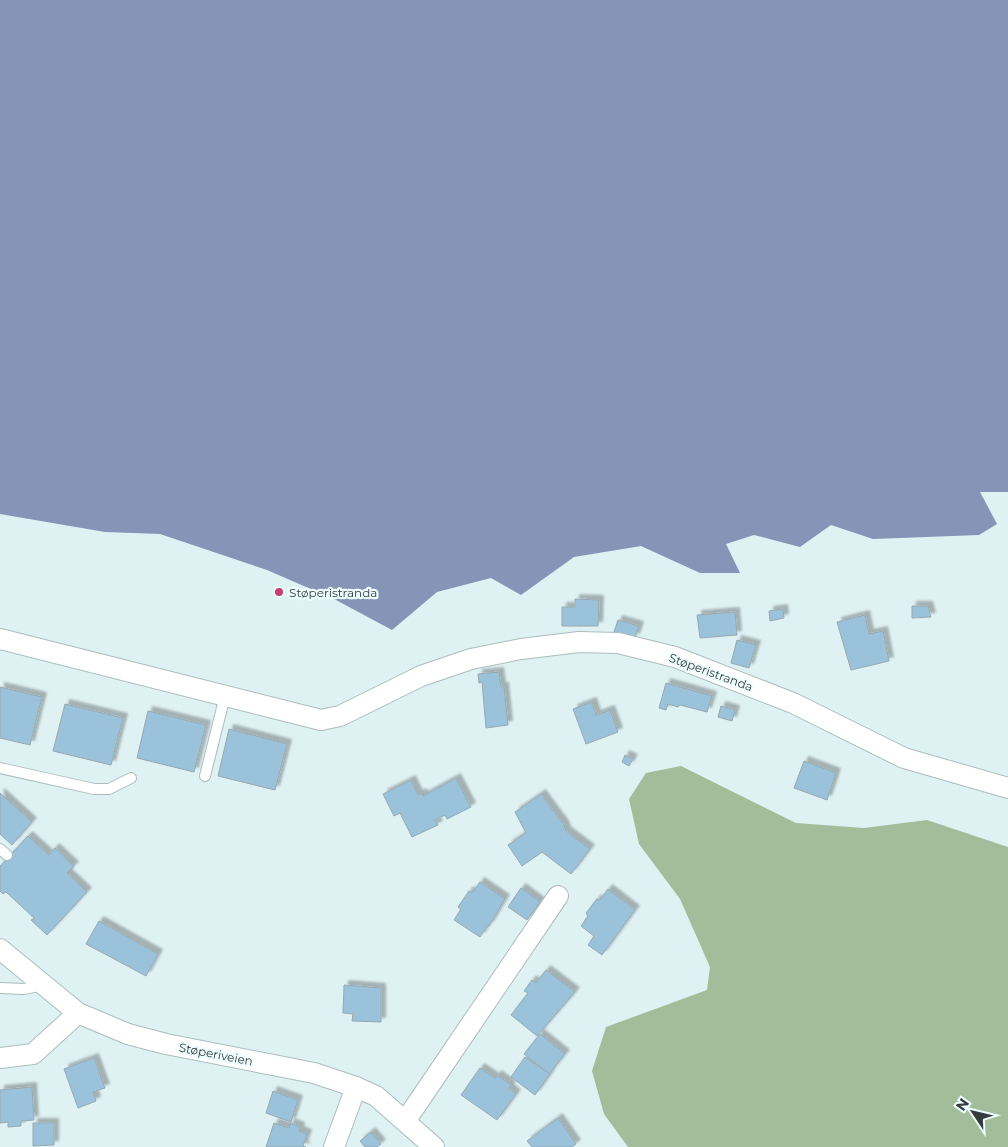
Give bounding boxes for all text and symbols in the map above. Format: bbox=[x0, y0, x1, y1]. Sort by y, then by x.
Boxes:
place label: Støperistranda bbox=[289, 585, 377, 600]
marker: Støperistranda bbox=[273, 586, 285, 598]
street label: Støperistranda bbox=[667, 650, 755, 694]
street label: Støperiveien bbox=[178, 1039, 254, 1069]
north arrow bbox=[948, 1087, 998, 1137]
text: N bbox=[952, 1095, 973, 1114]

